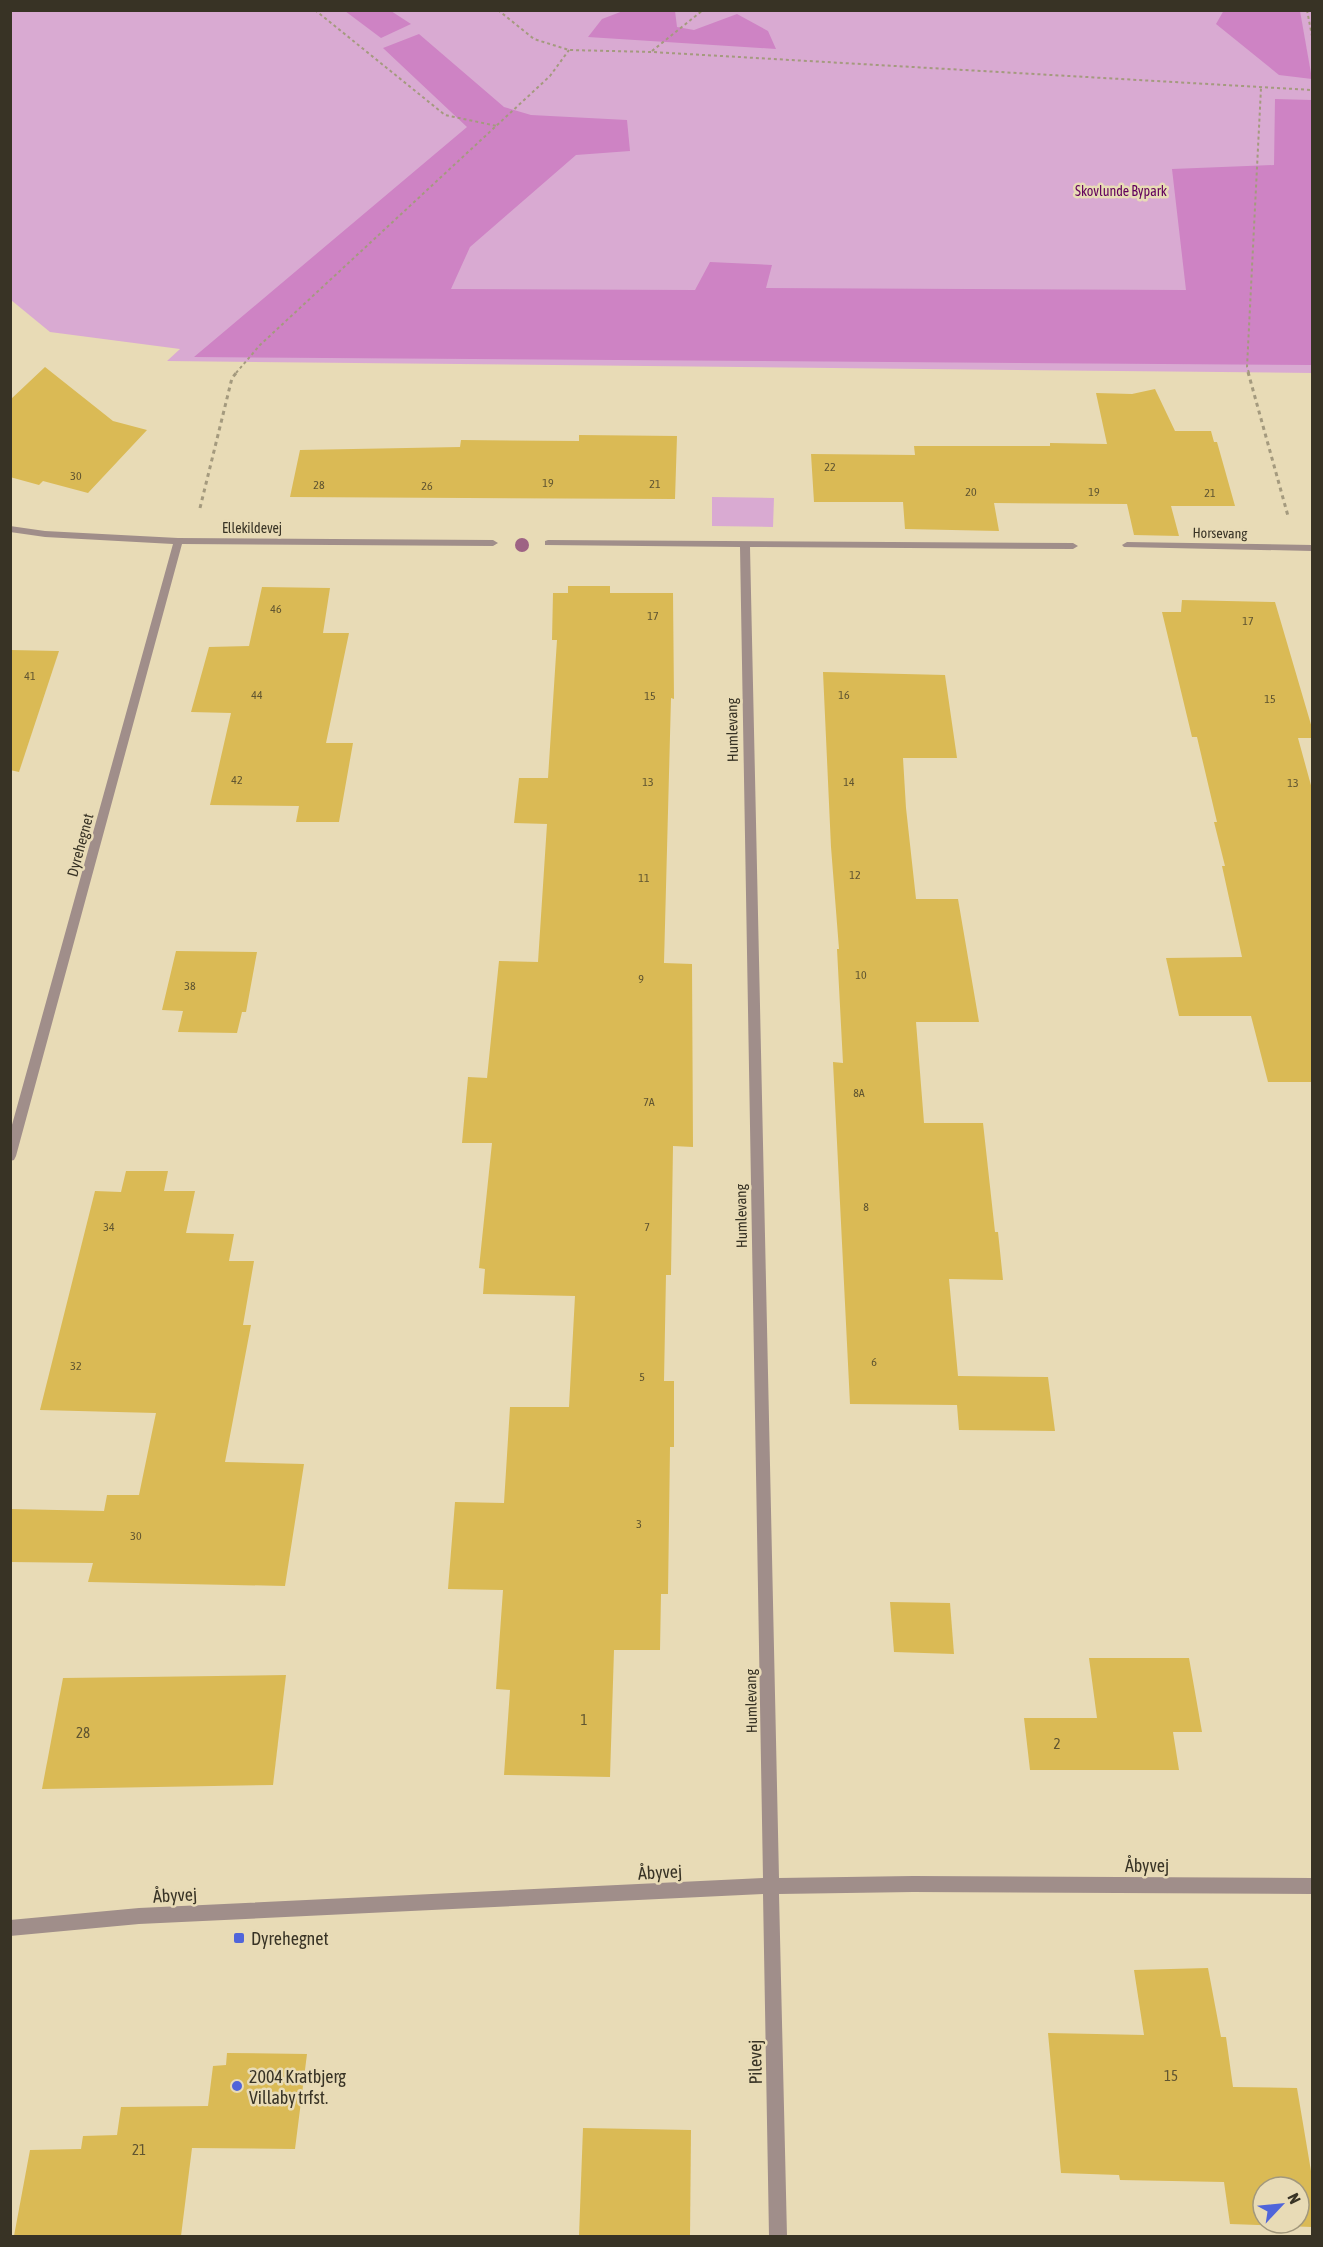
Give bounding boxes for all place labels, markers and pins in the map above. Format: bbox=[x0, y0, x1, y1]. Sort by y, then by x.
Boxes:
place label: Dyrehegnet bbox=[251, 1928, 329, 1949]
marker: Dyrehegnet bbox=[232, 1931, 246, 1945]
place label: 2004 Kratbjerg Villaby trfst. bbox=[249, 2066, 346, 2108]
marker: 2004 Kratbjerg Villaby trfst. bbox=[230, 2079, 244, 2093]

